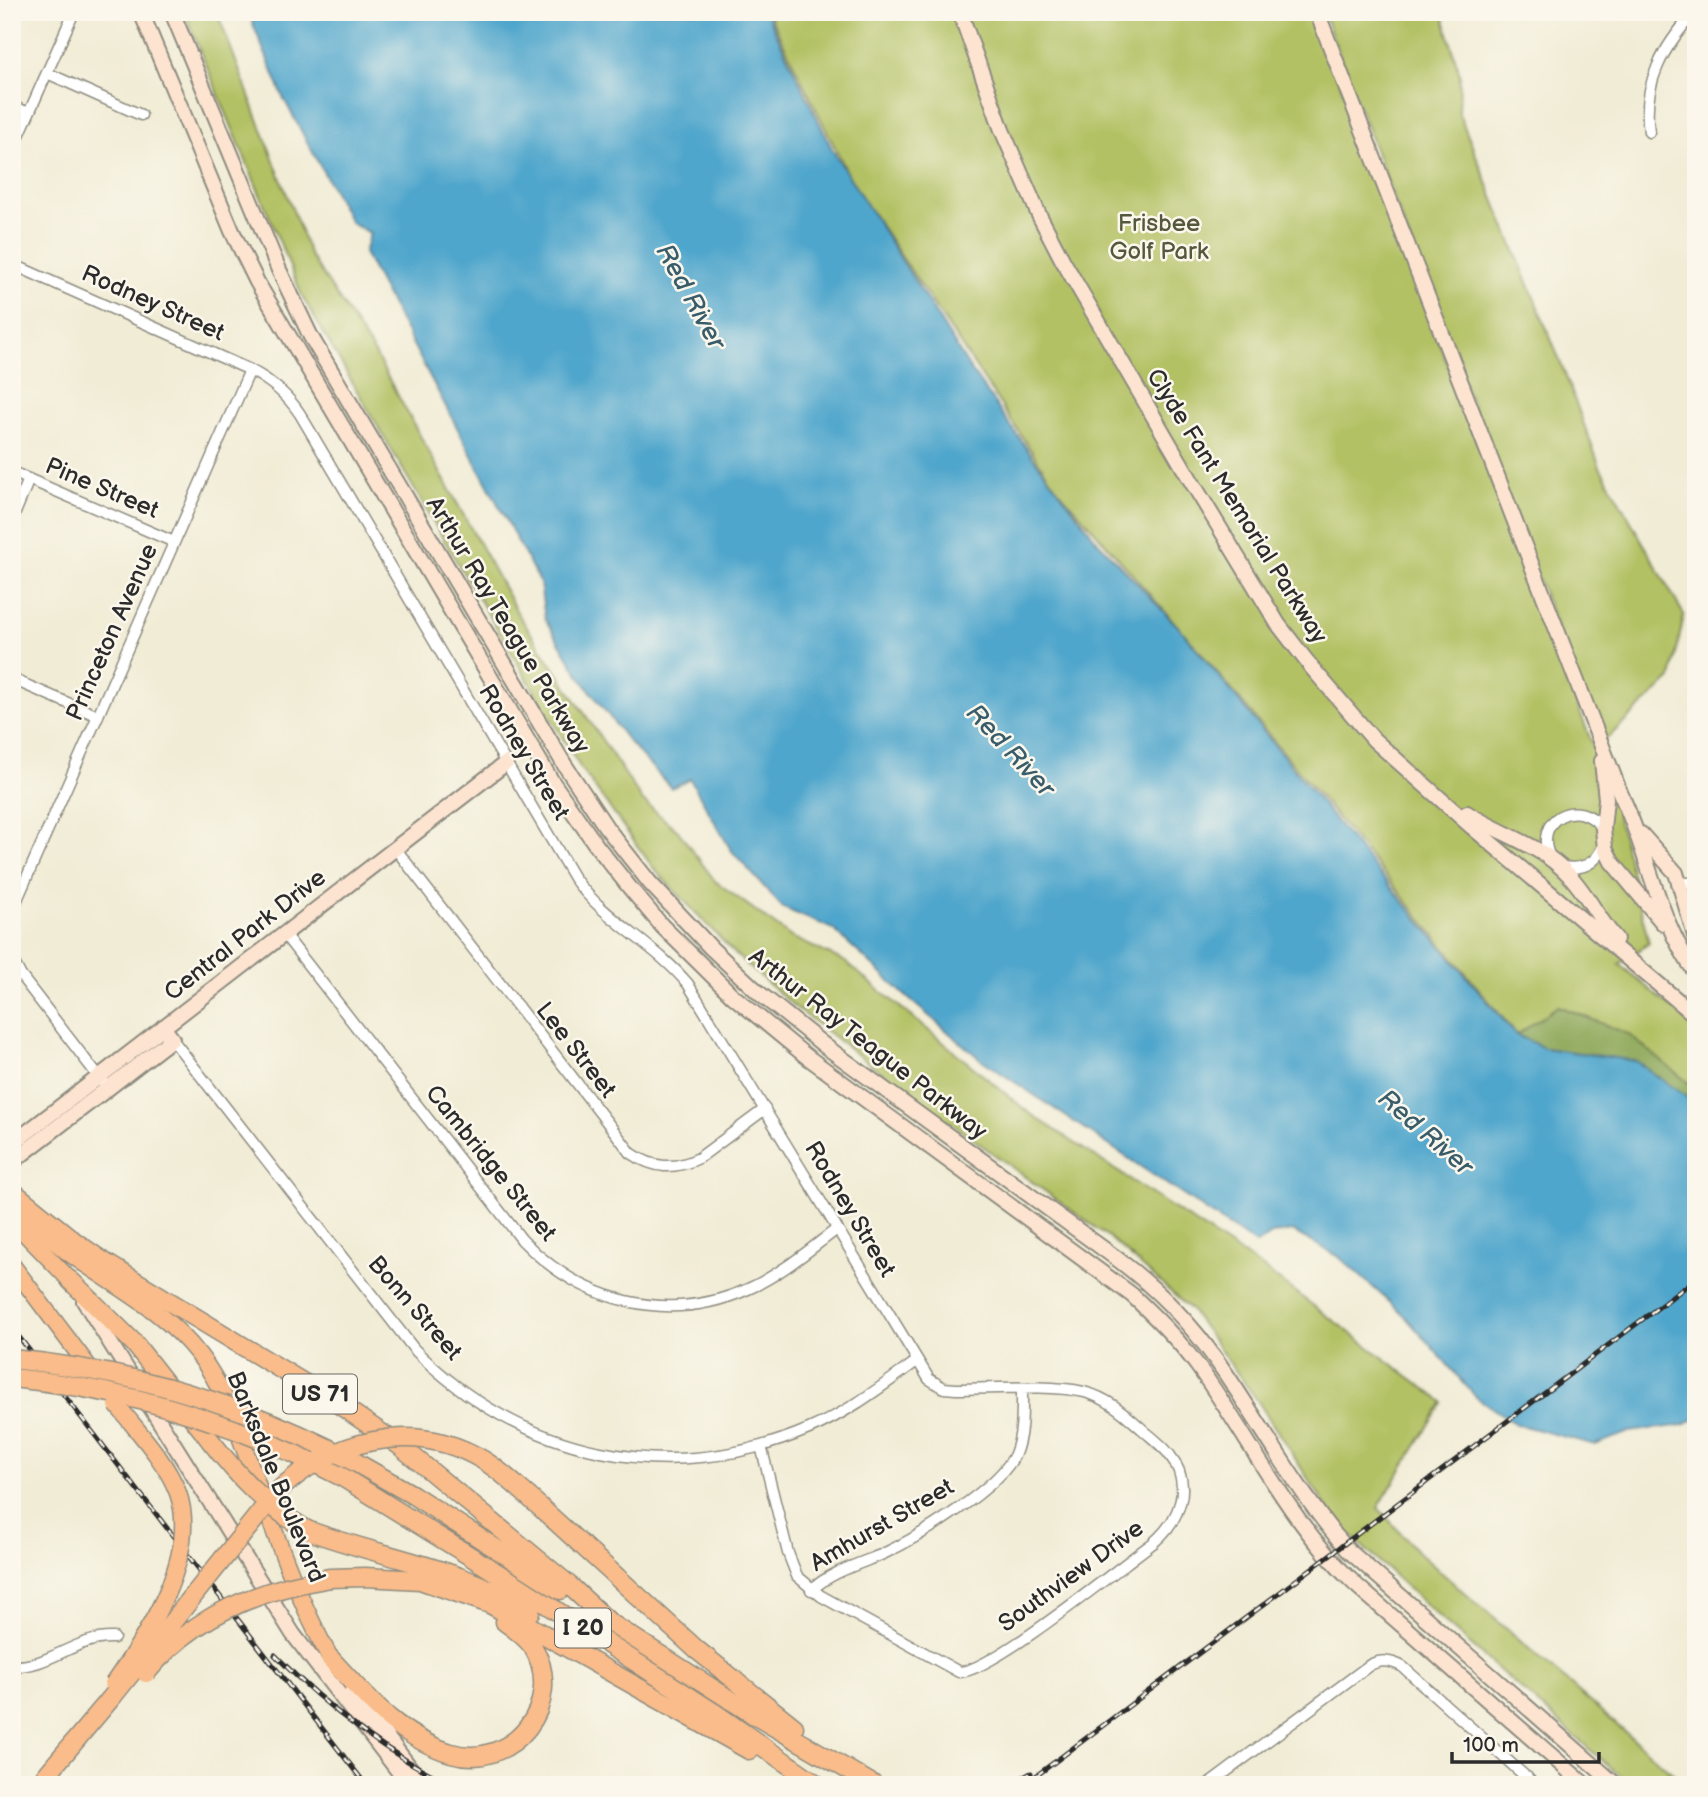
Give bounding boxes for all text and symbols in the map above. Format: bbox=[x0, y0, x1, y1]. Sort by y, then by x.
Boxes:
park label: Frisbee Golf Park bbox=[1109, 209, 1209, 266]
water label: Red River bbox=[648, 239, 732, 356]
street label: Rodney Street bbox=[77, 259, 229, 348]
street label: Clyde Fant Memorial Parkway bbox=[1140, 363, 1334, 649]
street label: Pine Street bbox=[41, 451, 164, 525]
street label: Arthur Ray Teague Parkway bbox=[420, 491, 596, 759]
street label: Princeton Avenue bbox=[60, 539, 164, 725]
street label: Rodney Street bbox=[472, 679, 576, 826]
water label: Red River bbox=[959, 698, 1062, 805]
street label: Central Park Drive bbox=[159, 863, 331, 1007]
street label: Arthur Ray Teague Parkway bbox=[743, 942, 993, 1146]
street label: Lee Street bbox=[530, 996, 623, 1104]
street label: Cambridge Street bbox=[419, 1079, 563, 1247]
water label: Red River bbox=[1371, 1083, 1480, 1184]
street label: Rodney Street bbox=[798, 1136, 902, 1283]
street label: Bonn Street bbox=[362, 1250, 469, 1367]
street label: Barksdale Boulevard bbox=[220, 1367, 332, 1587]
road number: US 71 bbox=[283, 1374, 357, 1414]
street label: Amhurst Street bbox=[805, 1472, 959, 1578]
street label: Southview Drive bbox=[993, 1514, 1149, 1638]
road number: I 20 bbox=[555, 1609, 611, 1648]
scale bar bbox=[1452, 1720, 1600, 1764]
text: 100 m bbox=[1463, 1733, 1519, 1758]

